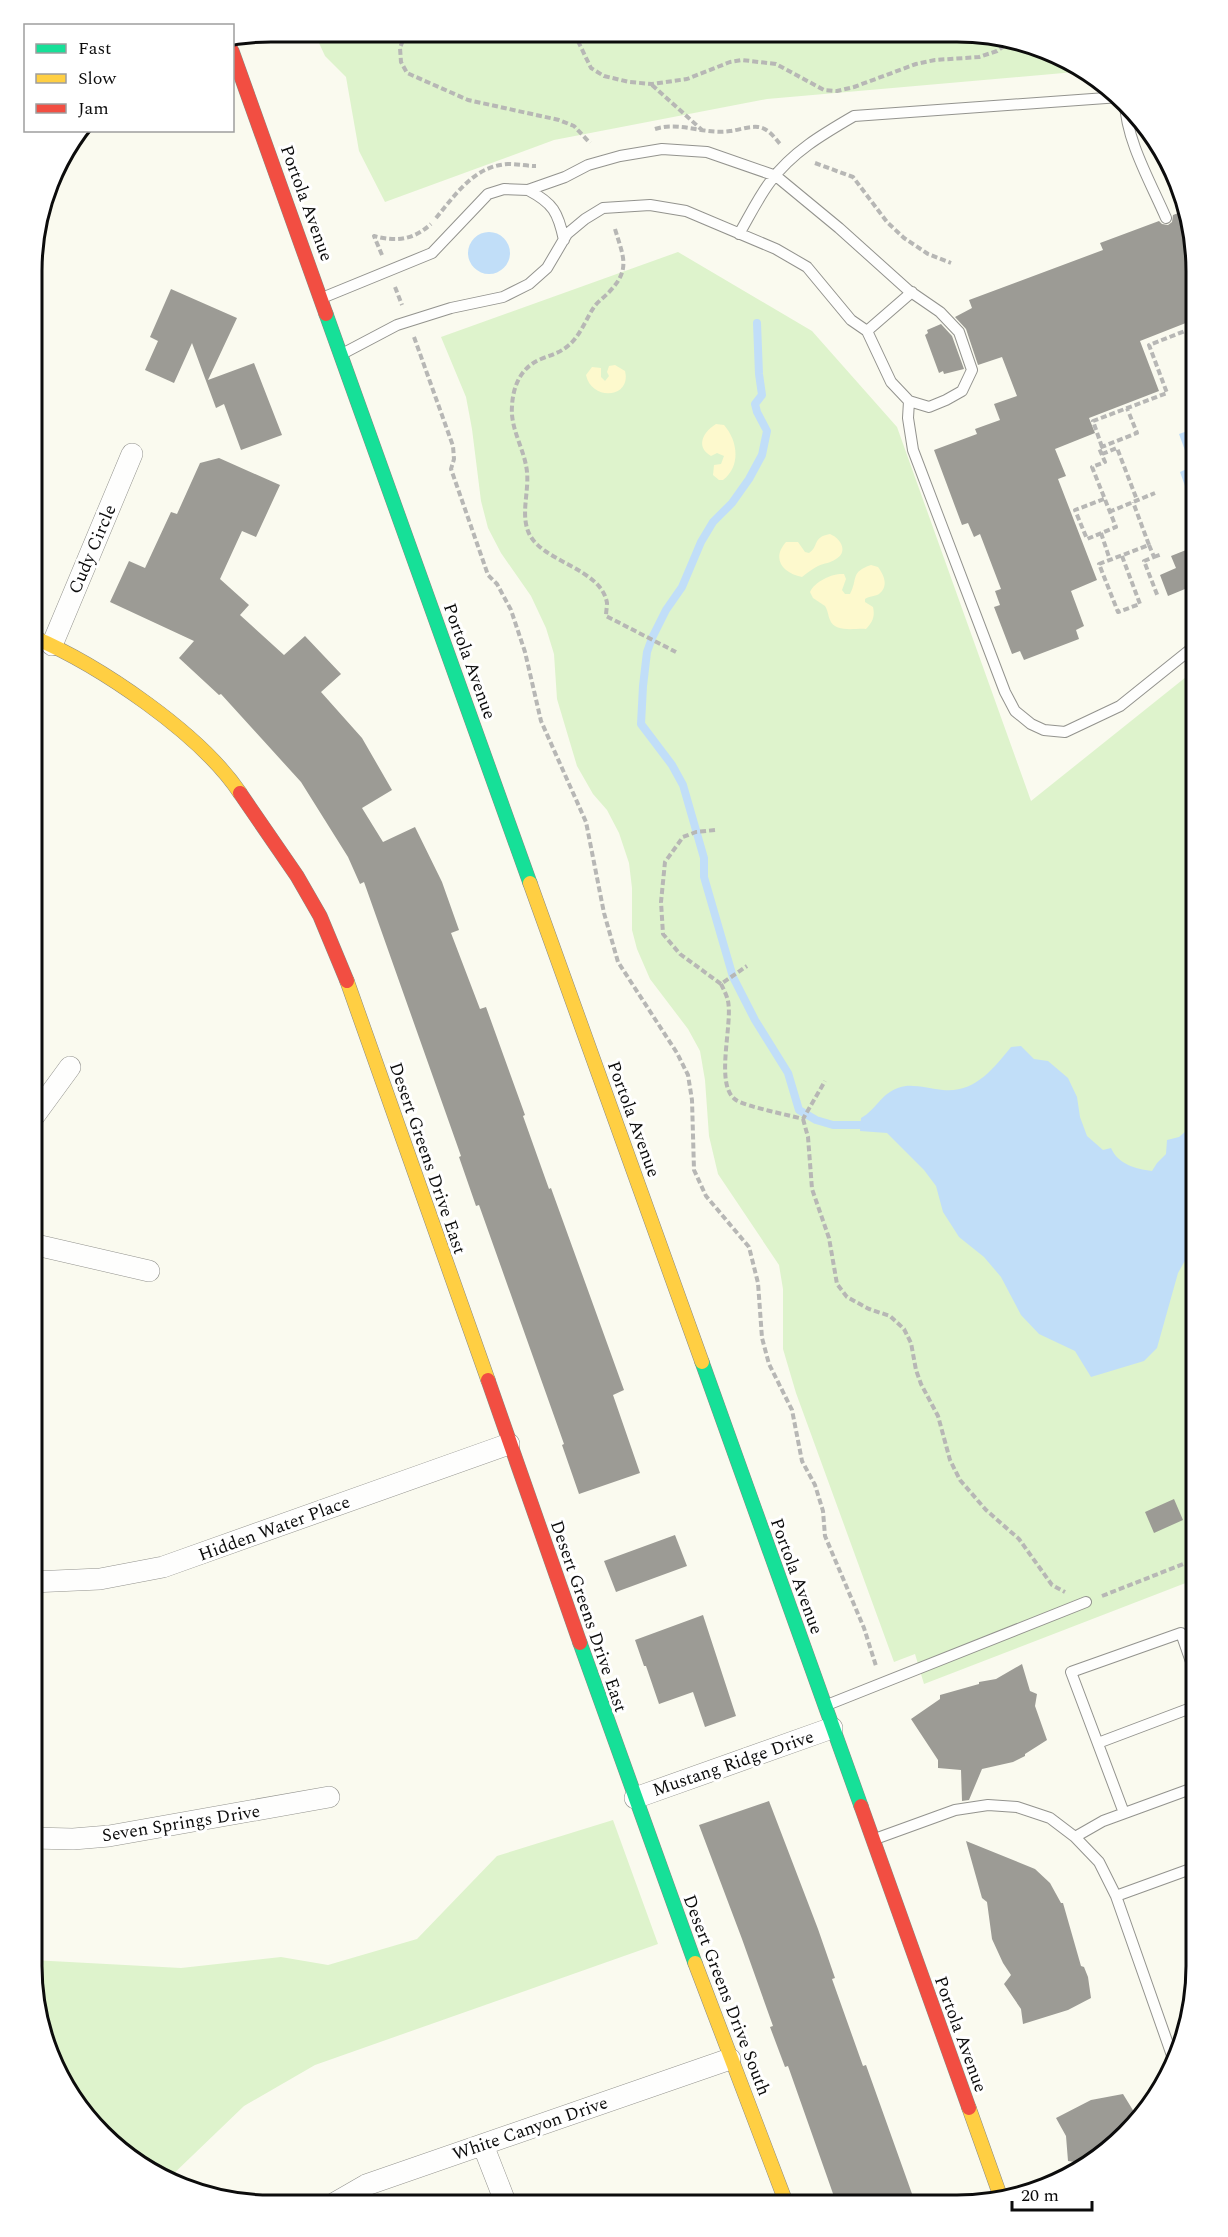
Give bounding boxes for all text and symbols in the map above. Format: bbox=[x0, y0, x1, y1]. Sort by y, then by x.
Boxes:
legend bbox=[24, 24, 234, 132]
text: Fast bbox=[78, 35, 111, 62]
text: Slow bbox=[78, 65, 117, 92]
text: Jam bbox=[78, 95, 109, 122]
street label: Portola Avenue bbox=[273, 141, 340, 265]
street label: Cudy Circle bbox=[62, 500, 123, 598]
street label: Portola Avenue bbox=[436, 599, 503, 723]
street label: Portola Avenue bbox=[600, 1057, 667, 1181]
street label: Desert Greens Drive East bbox=[382, 1059, 473, 1258]
street label: Hidden Water Place bbox=[194, 1488, 354, 1568]
street label: Portola Avenue bbox=[763, 1514, 830, 1638]
street label: Desert Greens Drive East bbox=[543, 1517, 634, 1716]
street label: Mustang Ridge Drive bbox=[649, 1723, 818, 1804]
street label: Seven Springs Drive bbox=[100, 1798, 262, 1849]
street label: Desert Greens Drive South bbox=[676, 1891, 777, 2100]
street label: Portola Avenue bbox=[927, 1972, 994, 2096]
street label: White Canyon Drive bbox=[449, 2089, 612, 2168]
scale bar bbox=[1012, 2174, 1092, 2212]
text: 20 m bbox=[1021, 2182, 1059, 2209]

